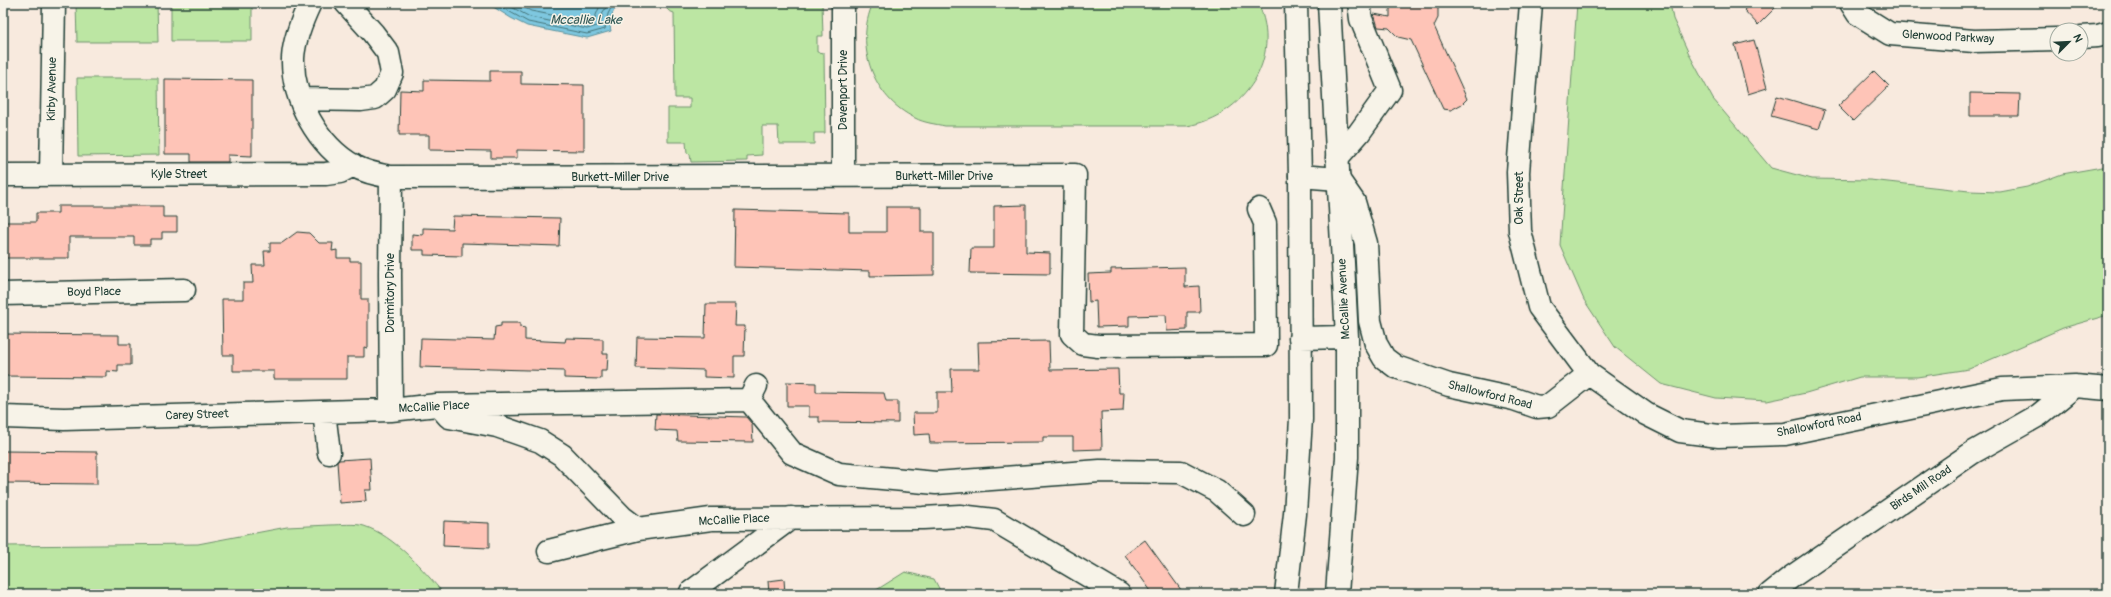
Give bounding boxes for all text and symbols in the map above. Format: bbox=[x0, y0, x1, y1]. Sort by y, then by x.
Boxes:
water label: Mccallie Lake bbox=[550, 12, 623, 28]
north arrow bbox=[2049, 22, 2089, 62]
street label: Glenwood Parkway bbox=[1901, 27, 1995, 47]
text: N bbox=[2070, 32, 2085, 45]
street label: Davenport Drive bbox=[836, 50, 851, 130]
street label: Kirby Avenue bbox=[44, 57, 60, 121]
street label: Kyle Street bbox=[151, 167, 207, 182]
street label: Burkett-Miller Drive bbox=[895, 169, 993, 184]
street label: Burkett-Miller Drive bbox=[571, 170, 669, 185]
street label: Oak Street bbox=[1512, 171, 1527, 225]
street label: Dormitory Drive bbox=[383, 253, 398, 333]
street label: McCallie Avenue bbox=[1334, 258, 1354, 340]
street label: Boyd Place bbox=[67, 284, 121, 300]
street label: Shallowford Road bbox=[1446, 377, 1534, 413]
street label: McCallie Place bbox=[398, 398, 470, 416]
street label: Carey Street bbox=[165, 406, 229, 424]
street label: Shallowford Road bbox=[1775, 409, 1863, 441]
street label: Birds Mill Road bbox=[1887, 462, 1955, 514]
street label: McCallie Place bbox=[698, 511, 770, 529]

